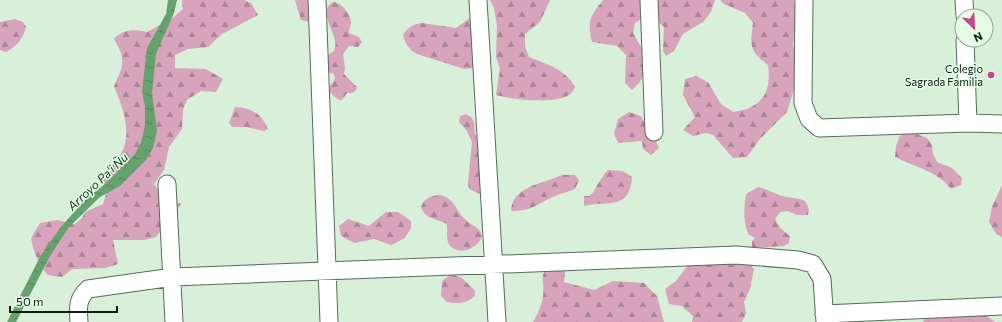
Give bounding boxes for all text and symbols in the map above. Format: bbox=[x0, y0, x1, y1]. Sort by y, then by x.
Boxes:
north arrow bbox=[954, 8, 994, 48]
text: N bbox=[972, 30, 985, 45]
place label: Colegio Sagrada Familia bbox=[905, 62, 983, 88]
marker: Colegio Sagrada Familia bbox=[986, 70, 996, 80]
water label: Arroyo Pa'i Ñu bbox=[64, 150, 131, 213]
scale bar bbox=[10, 288, 117, 314]
text: 50 m bbox=[16, 294, 44, 308]

